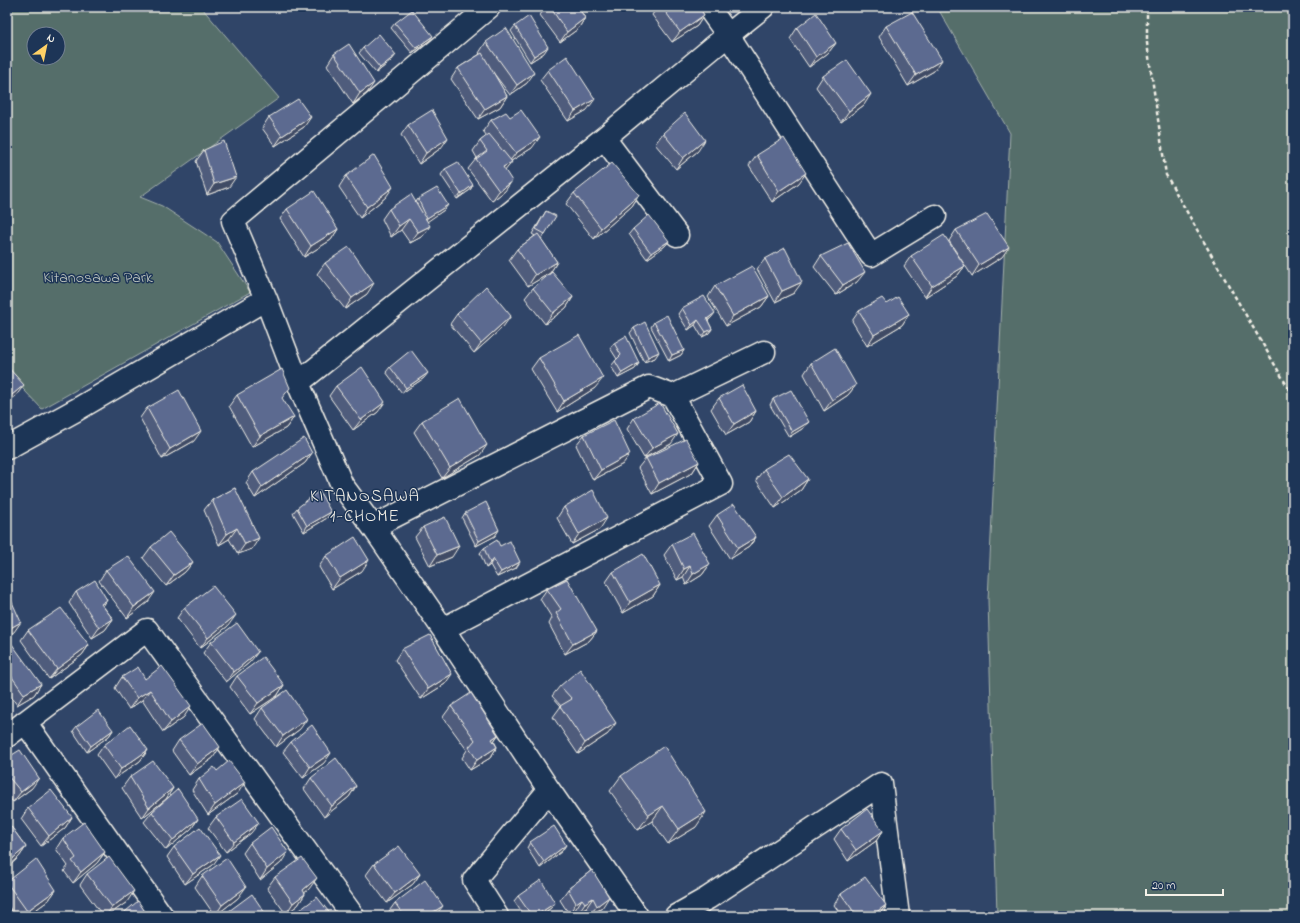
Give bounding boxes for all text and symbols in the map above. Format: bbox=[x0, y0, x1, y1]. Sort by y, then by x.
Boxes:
north arrow bbox=[26, 26, 66, 66]
text: N bbox=[43, 30, 58, 47]
park label: Kitanosawa Park bbox=[43, 266, 154, 290]
district label: KITANOSAWA 1-CHOME bbox=[310, 484, 420, 529]
scale bar bbox=[1146, 871, 1223, 897]
text: 20 m bbox=[1152, 877, 1175, 895]

